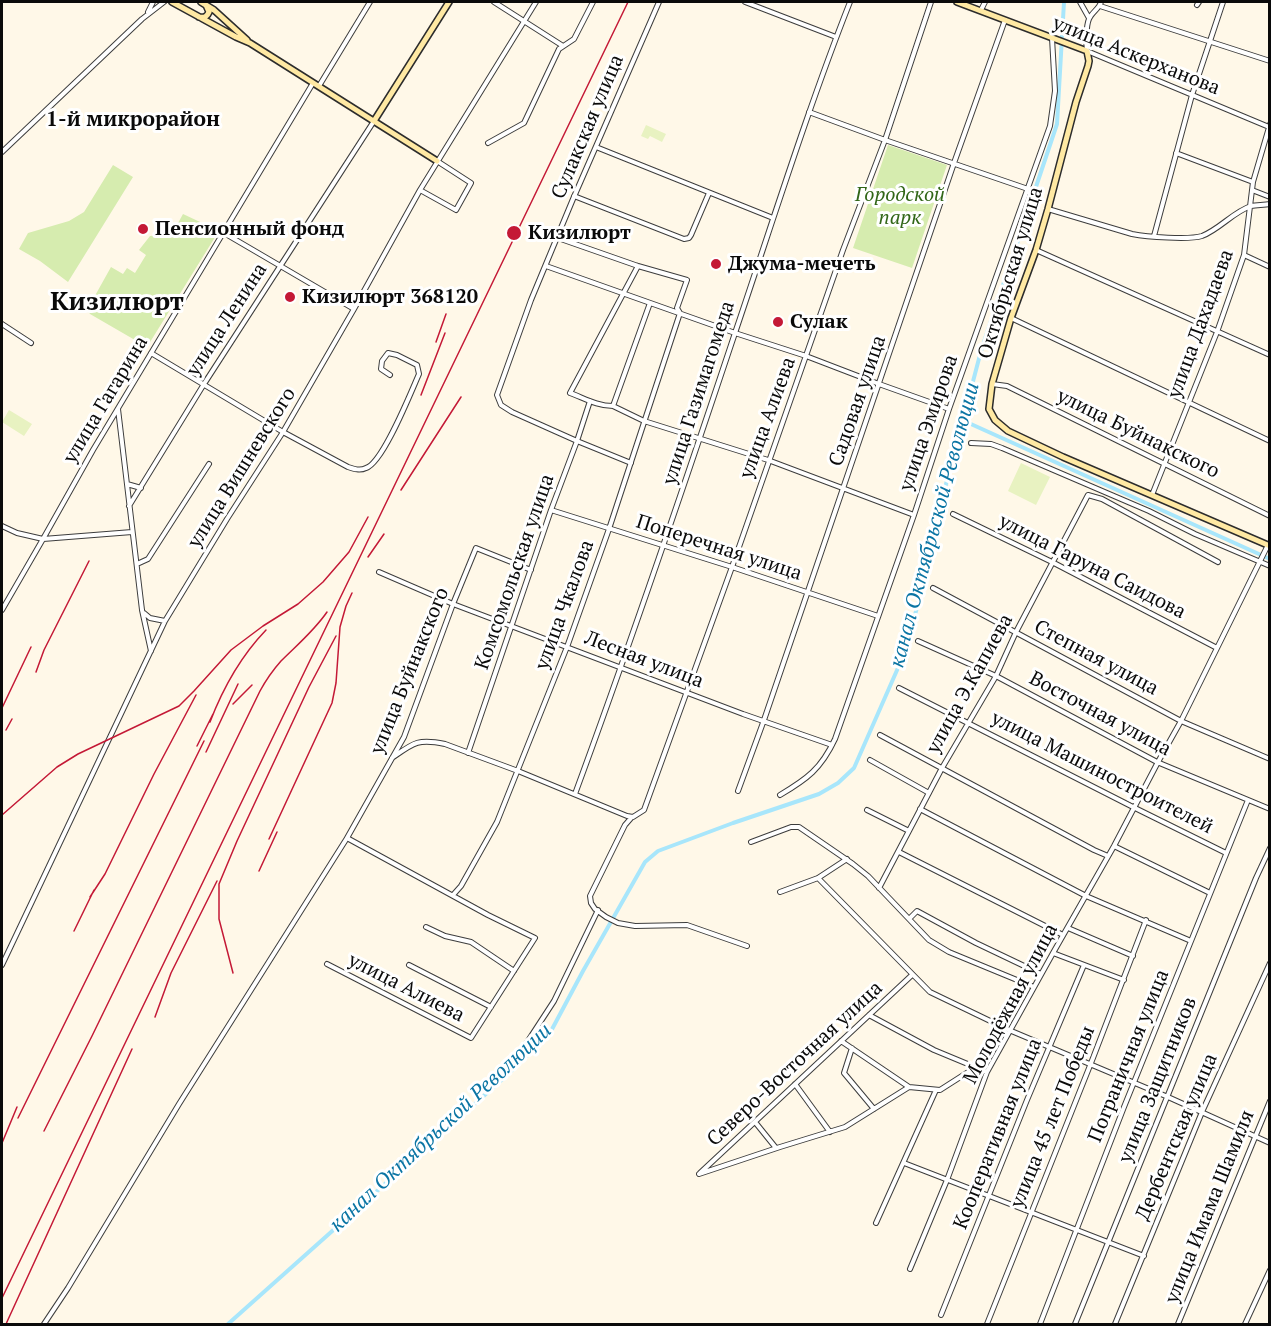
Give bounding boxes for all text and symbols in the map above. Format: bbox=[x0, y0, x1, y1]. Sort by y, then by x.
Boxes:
street label: улица Аскерханова bbox=[1049, 11, 1223, 101]
street label: Сулакская улица bbox=[547, 51, 629, 203]
district label: 1-й микрорайон bbox=[46, 107, 220, 133]
park label: Городской парк bbox=[855, 183, 945, 230]
street label: Октябрьская улица bbox=[973, 184, 1049, 362]
place label: Пенсионный фонд bbox=[155, 217, 344, 241]
place label: Кизилюрт bbox=[528, 221, 631, 245]
marker: Пенсионный фонд bbox=[136, 222, 150, 236]
marker: Кизилюрт bbox=[505, 224, 523, 242]
street label: улица Дахадаева bbox=[1163, 246, 1239, 402]
place label: Джума-мечеть bbox=[728, 252, 876, 276]
marker: Джума-мечеть bbox=[709, 257, 723, 271]
street label: улица Ленина bbox=[182, 259, 272, 381]
place label: Кизилюрт 368120 bbox=[302, 285, 478, 309]
district label: Кизилюрт bbox=[50, 287, 184, 319]
marker: Кизилюрт 368120 bbox=[283, 290, 297, 304]
street label: улица Газимагомеда bbox=[658, 298, 740, 488]
place label: Сулак bbox=[790, 310, 848, 334]
marker: Сулак bbox=[771, 315, 785, 329]
street label: улица Гагарина bbox=[59, 332, 153, 468]
street label: Садовая улица bbox=[824, 332, 892, 470]
street label: улица Эмирова bbox=[894, 352, 964, 494]
street label: улица Алиева bbox=[735, 354, 801, 482]
water label: канал Октябрьской Революции bbox=[885, 380, 985, 670]
street label: улица Вишневского bbox=[183, 383, 301, 553]
street label: улица Буйнакского bbox=[1053, 384, 1223, 484]
street label: Комсомольская улица bbox=[470, 471, 560, 673]
street label: улица Гаруна Саидова bbox=[995, 509, 1189, 625]
street label: Поперечная улица bbox=[633, 510, 805, 586]
street label: улица Чкалова bbox=[530, 537, 600, 673]
street label: улица Буйнакского bbox=[366, 584, 454, 758]
street label: улица Э.Капиева bbox=[922, 610, 1018, 758]
street label: Степная улица bbox=[1030, 615, 1162, 701]
street label: Лесная улица bbox=[581, 626, 707, 694]
street label: Восточная улица bbox=[1025, 667, 1175, 761]
street label: улица Машиностроителей bbox=[987, 706, 1217, 840]
street label: Молодёжная улица bbox=[959, 920, 1063, 1088]
street label: улица Алиева bbox=[344, 948, 468, 1028]
street label: Пограничная улица bbox=[1083, 966, 1175, 1146]
street label: Северо-Восточная улица bbox=[702, 976, 888, 1152]
street label: улица Защитников bbox=[1114, 994, 1202, 1166]
water label: канал Октябрьской Революции bbox=[325, 1018, 557, 1238]
street label: улица 45 лет Победы bbox=[1006, 1022, 1100, 1212]
street label: Кооперативная улица bbox=[949, 1035, 1047, 1233]
street label: Дербентская улица bbox=[1131, 1050, 1223, 1224]
street label: улица Имама Шамиля bbox=[1160, 1107, 1260, 1307]

